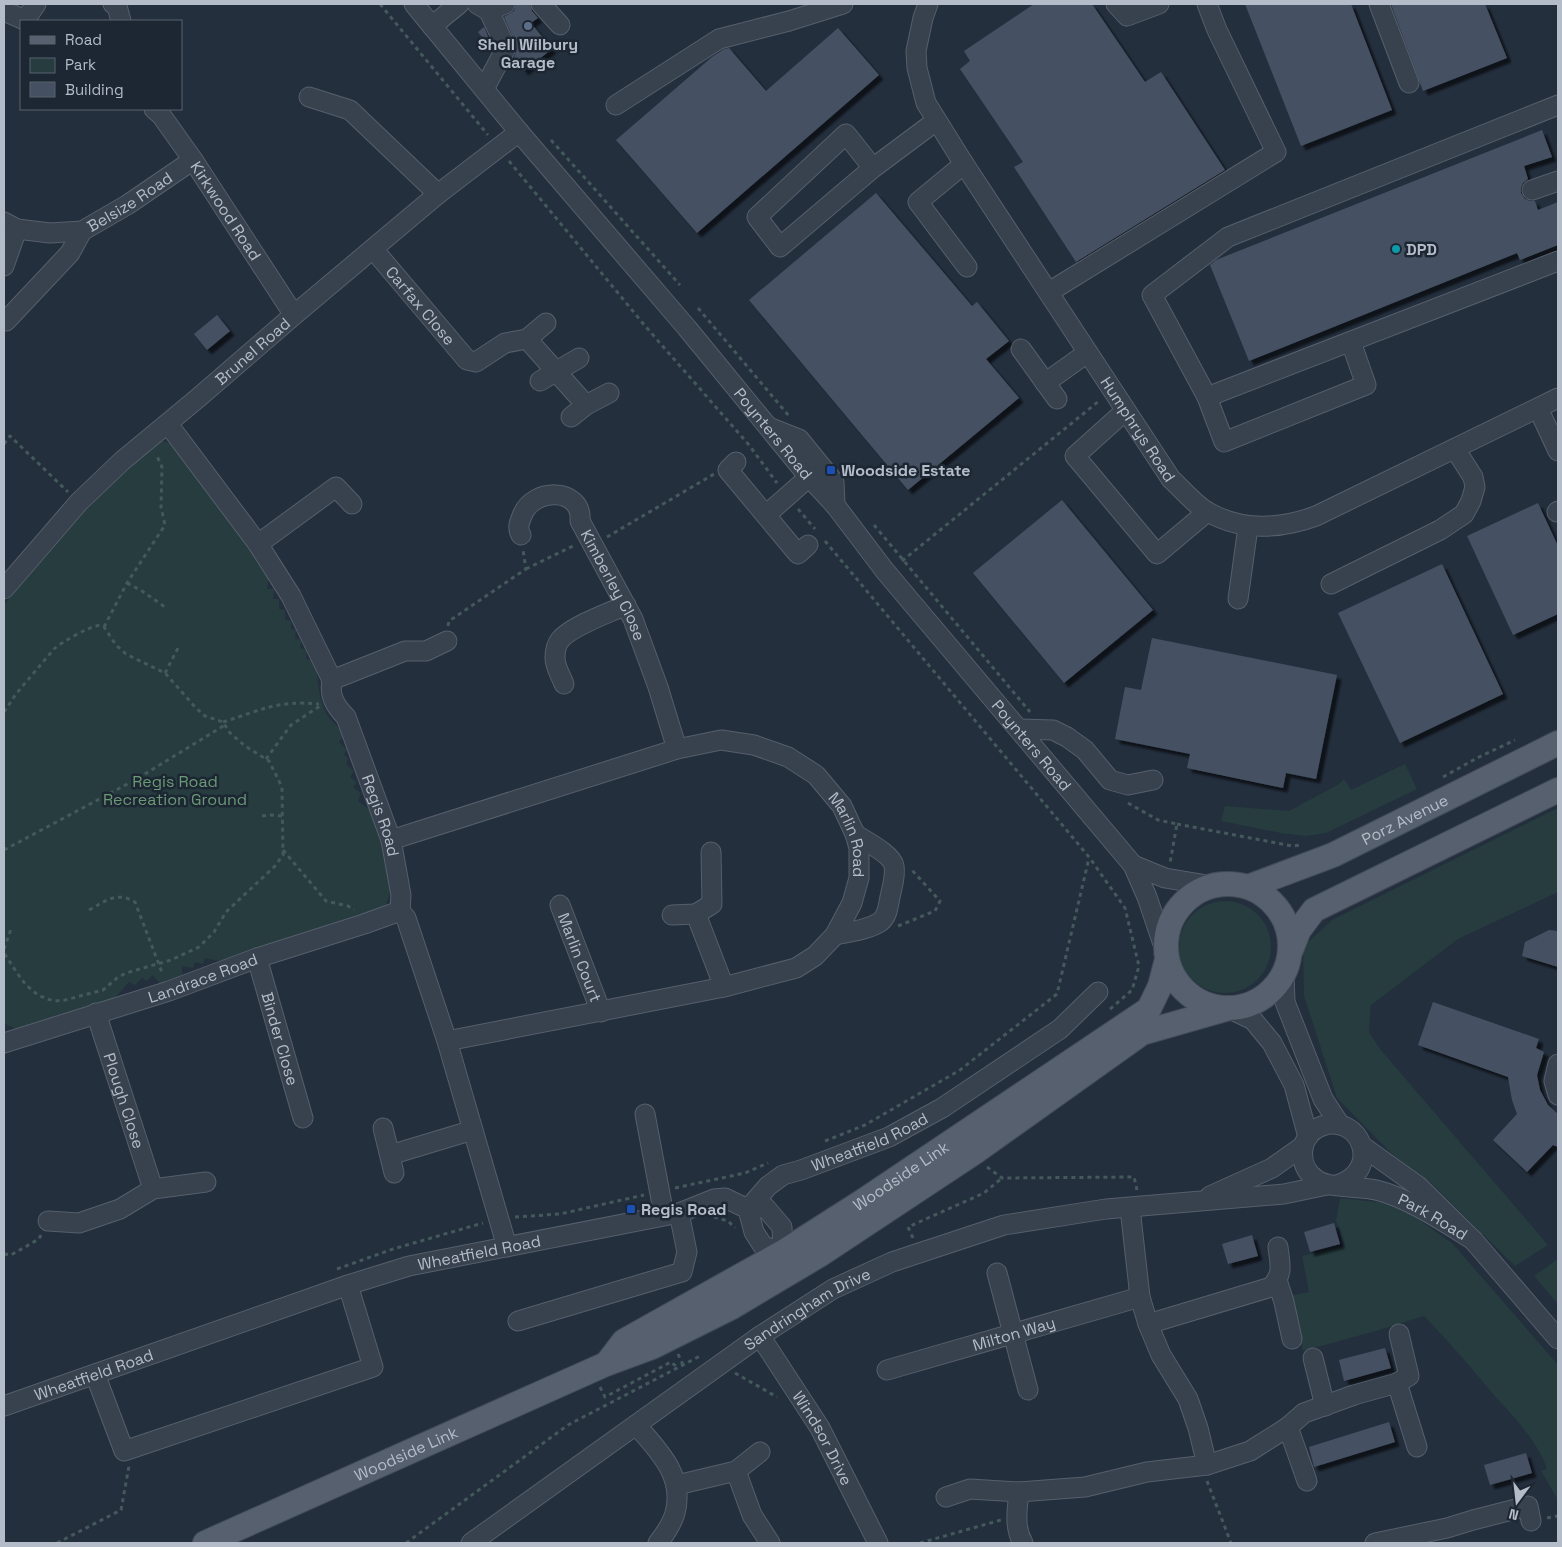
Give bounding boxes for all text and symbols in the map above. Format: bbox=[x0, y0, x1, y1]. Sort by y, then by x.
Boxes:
legend bbox=[20, 20, 182, 110]
marker: Shell Wilbury Garage bbox=[522, 20, 534, 32]
text: Road bbox=[65, 30, 102, 49]
place label: Shell Wilbury Garage bbox=[478, 34, 578, 73]
text: Park bbox=[65, 55, 96, 74]
text: Building bbox=[65, 80, 124, 99]
street label: Kirkwood Road bbox=[186, 157, 266, 264]
street label: Belsize Road bbox=[83, 167, 176, 236]
place label: DPD bbox=[1406, 239, 1437, 260]
marker: DPD bbox=[1390, 243, 1402, 255]
street label: Carfax Close bbox=[381, 262, 460, 349]
street label: Brunel Road bbox=[210, 313, 295, 389]
street label: Humphrys Road bbox=[1096, 373, 1181, 486]
street label: Poynters Road bbox=[729, 383, 817, 484]
place label: Woodside Estate bbox=[841, 460, 971, 481]
marker: Woodside Estate bbox=[825, 464, 837, 476]
street label: Kimberley Close bbox=[576, 526, 650, 643]
street label: Poynters Road bbox=[987, 695, 1076, 795]
park label: Regis Road Recreation Ground bbox=[103, 771, 247, 810]
street label: Regis Road bbox=[357, 771, 404, 858]
street label: Marlin Road bbox=[824, 788, 870, 877]
street label: Porz Avenue bbox=[1358, 789, 1452, 850]
street label: Marlin Court bbox=[553, 910, 607, 1005]
street label: Landrace Road bbox=[145, 948, 260, 1008]
street label: Binder Close bbox=[257, 990, 304, 1088]
street label: Plough Close bbox=[99, 1050, 150, 1151]
street label: Wheatfield Road bbox=[808, 1107, 932, 1176]
street label: Woodside Link bbox=[849, 1136, 953, 1215]
street label: Park Road bbox=[1395, 1188, 1472, 1245]
place label: Regis Road bbox=[641, 1199, 726, 1220]
marker: Regis Road bbox=[625, 1203, 637, 1215]
street label: Wheatfield Road bbox=[416, 1230, 542, 1275]
street label: Sandringham Drive bbox=[739, 1263, 874, 1355]
street label: Milton Way bbox=[970, 1312, 1058, 1355]
street label: Wheatfield Road bbox=[31, 1344, 156, 1405]
street label: Windsor Drive bbox=[788, 1387, 858, 1489]
street label: Woodside Link bbox=[351, 1421, 461, 1486]
north arrow bbox=[1492, 1477, 1542, 1527]
text: N bbox=[1507, 1505, 1521, 1524]

